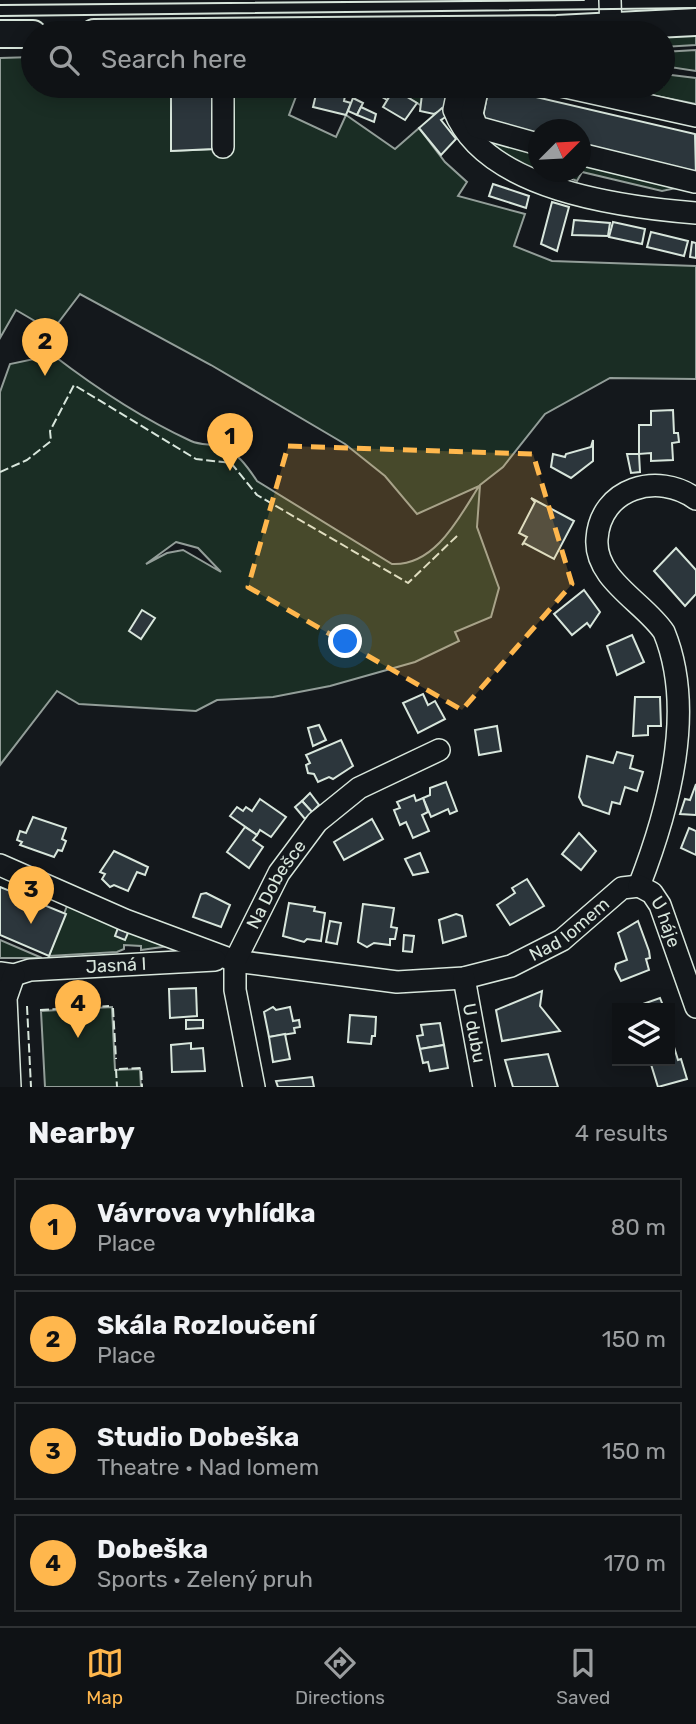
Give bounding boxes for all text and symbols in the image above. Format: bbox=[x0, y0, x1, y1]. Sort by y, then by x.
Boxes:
search box bbox=[21, 21, 675, 98]
icon: search bbox=[45, 41, 83, 79]
text: Search here bbox=[101, 44, 247, 75]
north arrow bbox=[528, 119, 591, 182]
pin: 2 bbox=[22, 318, 68, 376]
pin: 1 bbox=[207, 413, 253, 471]
your location bbox=[328, 624, 362, 658]
street label: Na Dobešce bbox=[242, 835, 311, 933]
pin: 3 bbox=[8, 866, 54, 924]
street label: U háje bbox=[646, 892, 685, 950]
street label: Nad lomem bbox=[525, 893, 614, 966]
street label: Jasná I bbox=[85, 953, 147, 978]
pin: 4 bbox=[55, 980, 101, 1038]
street label: U dubu bbox=[458, 1002, 490, 1065]
map controls bbox=[612, 1003, 675, 1066]
button: layers bbox=[612, 1003, 675, 1066]
text: Nearby bbox=[28, 1115, 135, 1151]
text: 4 results bbox=[575, 1119, 668, 1147]
text: Vávrova vyhlídka bbox=[97, 1198, 316, 1229]
text: 1 bbox=[47, 1213, 59, 1241]
text: 80 m bbox=[611, 1213, 666, 1241]
text: Place bbox=[97, 1229, 156, 1257]
text: Skála Rozloučení bbox=[97, 1310, 316, 1341]
text: 2 bbox=[46, 1325, 60, 1353]
text: 150 m bbox=[602, 1325, 666, 1353]
text: Place bbox=[97, 1341, 156, 1369]
text: Studio Dobeška bbox=[97, 1422, 299, 1453]
text: 3 bbox=[45, 1437, 61, 1465]
text: 150 m bbox=[602, 1437, 666, 1465]
text: Theatre · Nad lomem bbox=[97, 1453, 319, 1481]
text: Dobeška bbox=[97, 1534, 208, 1565]
text: 4 bbox=[45, 1549, 61, 1577]
text: 170 m bbox=[604, 1549, 666, 1577]
text: Sports · Zelený pruh bbox=[97, 1565, 313, 1593]
tab: Map bbox=[86, 1644, 124, 1709]
tab: Directions bbox=[295, 1644, 385, 1709]
tab: Saved bbox=[556, 1644, 610, 1709]

